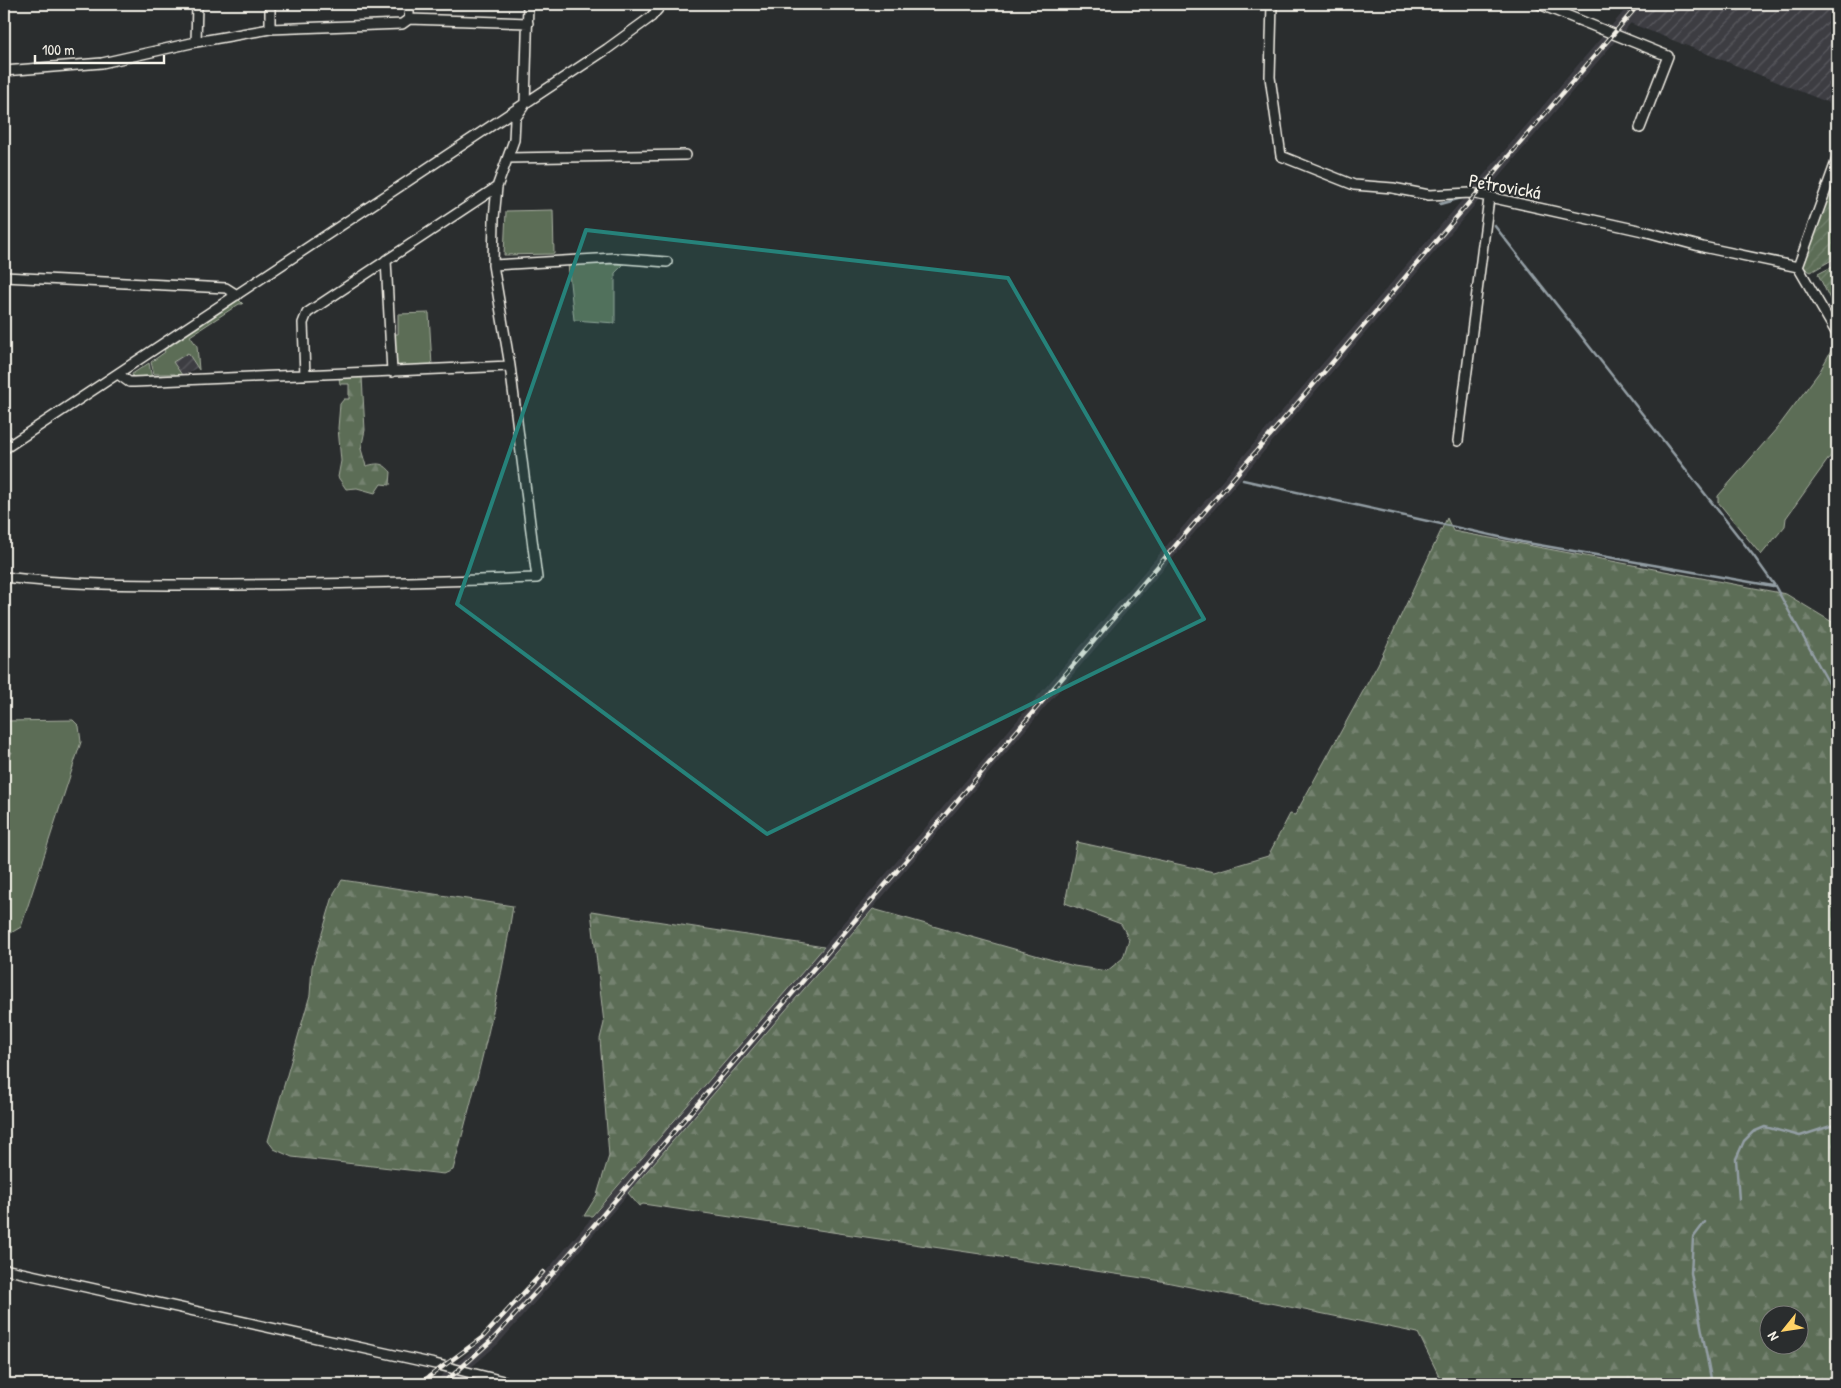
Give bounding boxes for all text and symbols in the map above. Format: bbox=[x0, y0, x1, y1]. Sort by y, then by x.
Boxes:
scale bar bbox=[35, 32, 164, 64]
text: 100 m bbox=[42, 39, 75, 60]
street label: Petrovická bbox=[1467, 167, 1544, 205]
north arrow bbox=[1758, 1306, 1808, 1356]
text: N bbox=[1762, 1328, 1782, 1345]

